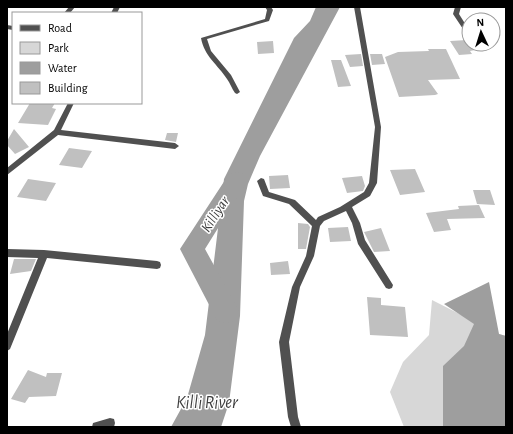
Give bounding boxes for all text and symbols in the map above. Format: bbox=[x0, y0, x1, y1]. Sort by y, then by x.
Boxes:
legend bbox=[12, 12, 142, 104]
north arrow bbox=[461, 12, 501, 52]
text: N bbox=[476, 17, 485, 28]
text: Road bbox=[48, 22, 72, 34]
text: Park bbox=[48, 42, 69, 54]
text: Water bbox=[48, 62, 77, 74]
text: Building bbox=[48, 82, 88, 94]
water label: Killiyar bbox=[198, 193, 233, 235]
water label: Killi River bbox=[176, 394, 239, 412]

